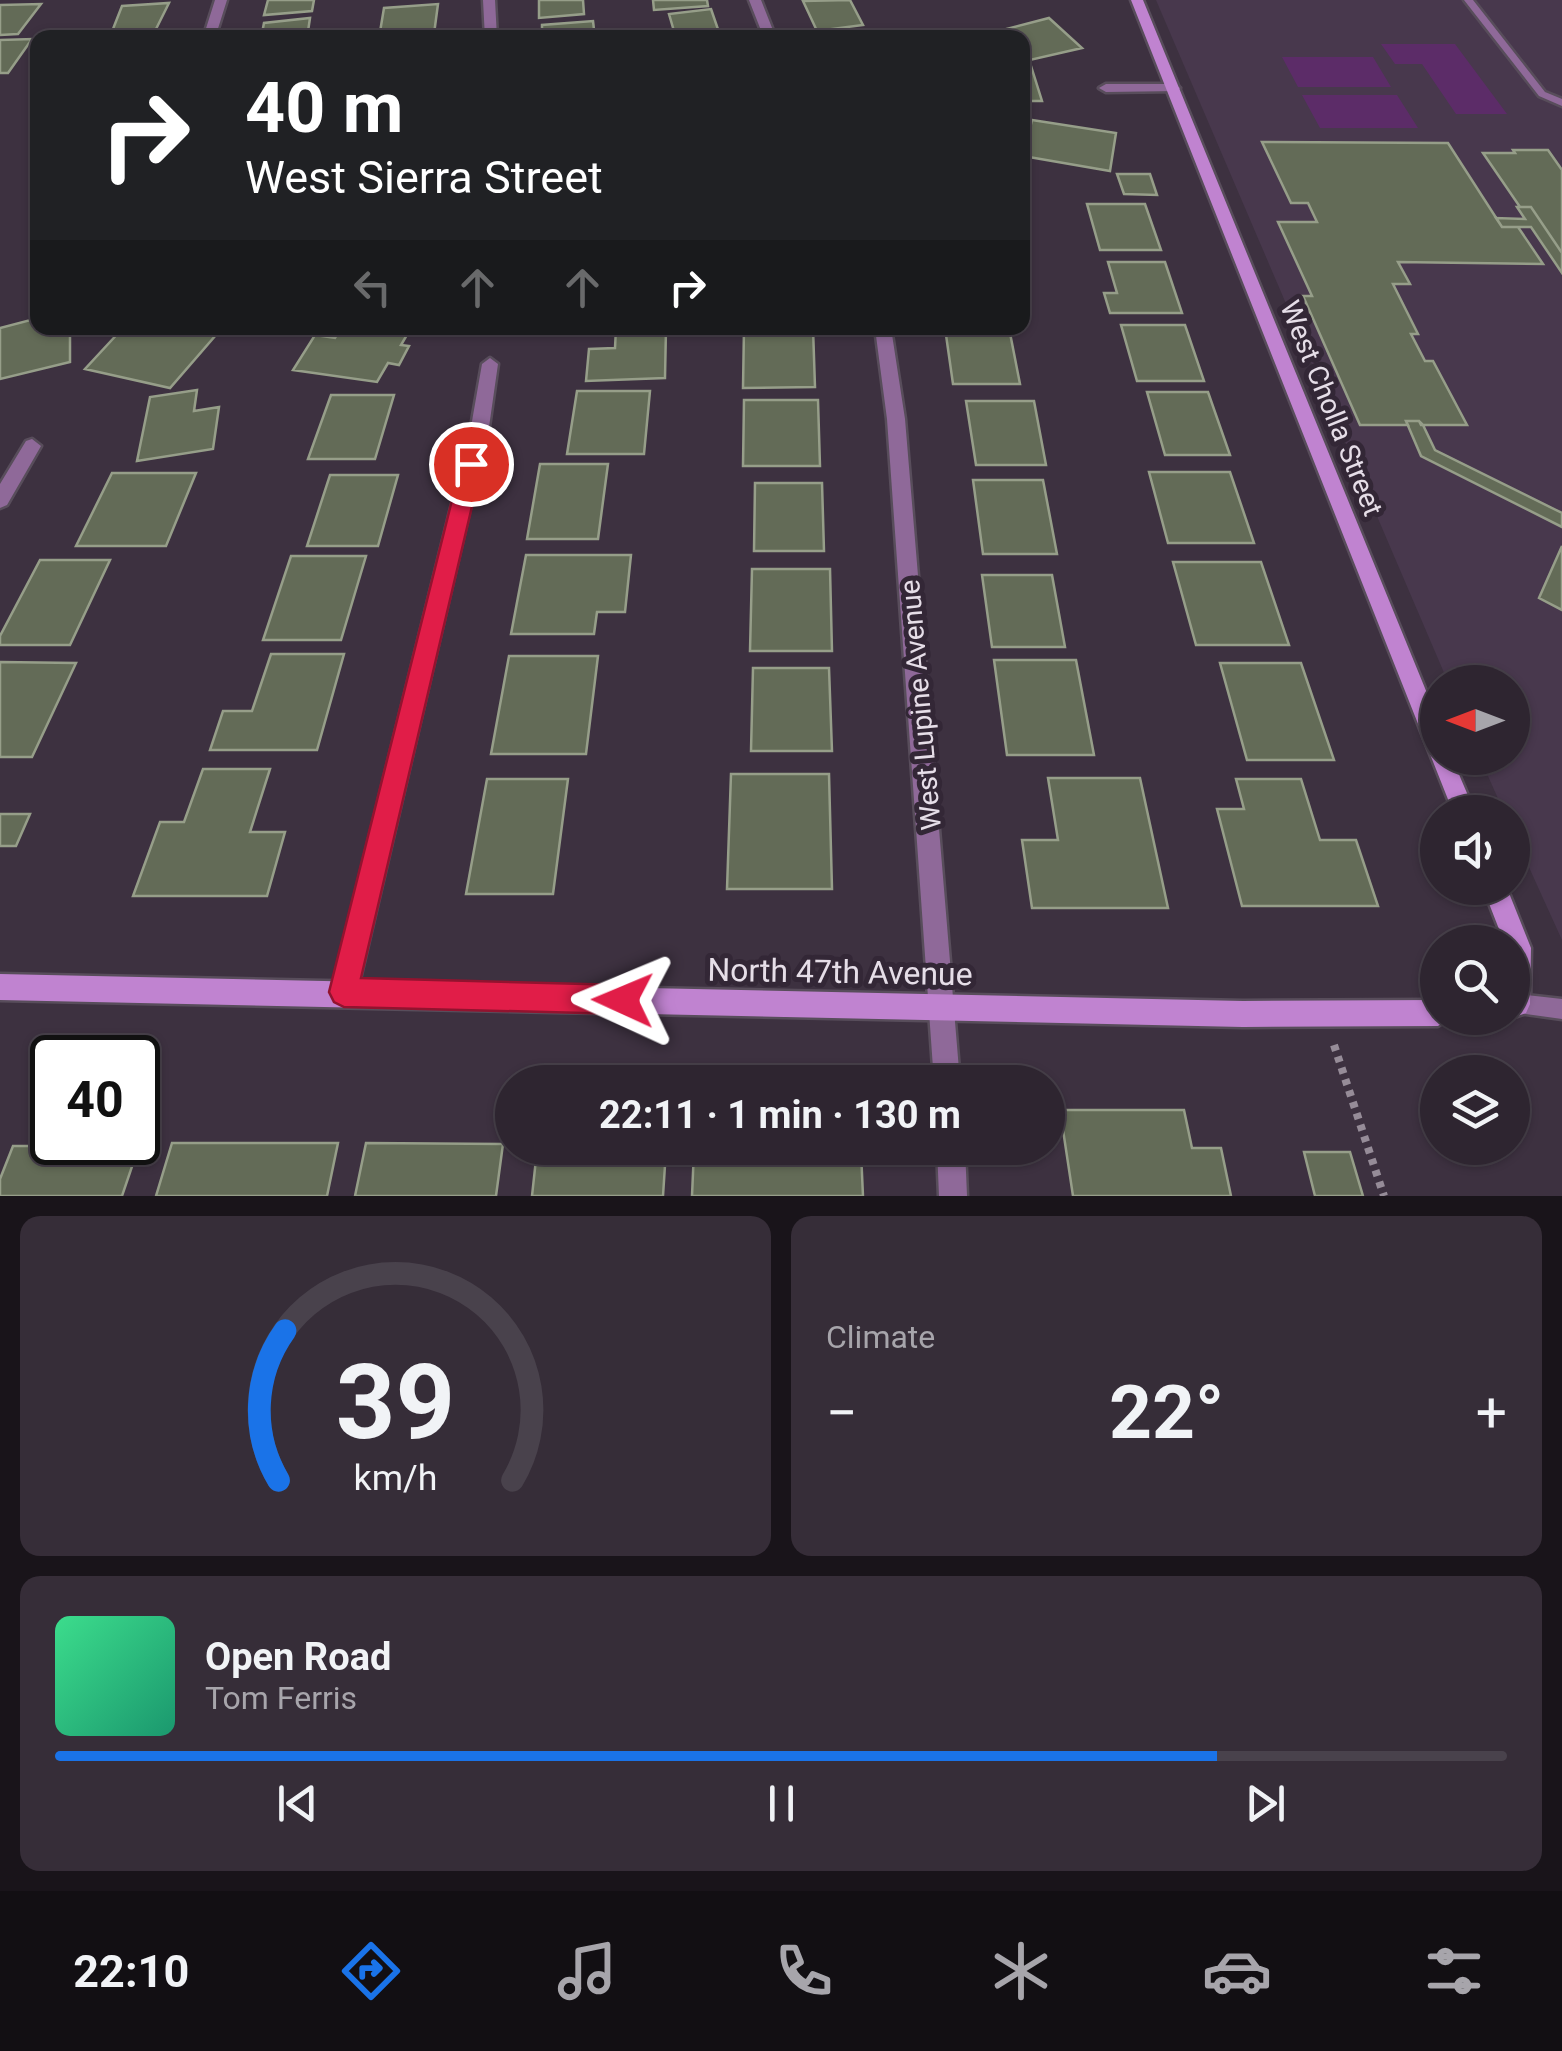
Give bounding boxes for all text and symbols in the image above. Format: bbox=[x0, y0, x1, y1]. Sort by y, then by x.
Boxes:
text: 40 m bbox=[245, 67, 403, 149]
icon: right bbox=[80, 70, 210, 200]
text: West Sierra Street bbox=[245, 151, 603, 204]
icon: left bbox=[345, 260, 400, 315]
icon: ahead bbox=[450, 260, 505, 315]
icon: ahead bbox=[555, 260, 610, 315]
icon: right bbox=[660, 260, 715, 315]
street label: West Cholla Street bbox=[1273, 296, 1390, 521]
pin bbox=[429, 422, 514, 507]
icon: arrive bbox=[444, 437, 499, 492]
street label: West Lupine Avenue bbox=[893, 578, 948, 831]
north arrow bbox=[1420, 665, 1530, 775]
map controls bbox=[1420, 665, 1530, 1165]
button: sound bbox=[1420, 795, 1530, 905]
button: search bbox=[1420, 925, 1530, 1035]
position arrow bbox=[571, 948, 675, 1052]
street label: North 47th Avenue bbox=[707, 951, 973, 993]
speed limit sign: 40 bbox=[30, 1035, 160, 1165]
button: layers bbox=[1420, 1055, 1530, 1165]
text: 22:11 · 1 min · 130 m bbox=[599, 1093, 961, 1137]
text: Climate bbox=[826, 1318, 935, 1356]
text: 39 bbox=[336, 1342, 455, 1463]
text: 22° bbox=[1109, 1368, 1224, 1456]
text: − bbox=[826, 1381, 857, 1445]
text: + bbox=[1476, 1381, 1507, 1445]
text: km/h bbox=[354, 1457, 437, 1499]
text: Open Road bbox=[205, 1635, 391, 1679]
text: Tom Ferris bbox=[205, 1679, 357, 1717]
icon: previous bbox=[270, 1776, 325, 1831]
icon: pause bbox=[754, 1776, 809, 1831]
icon: next bbox=[1238, 1776, 1293, 1831]
icon: directions bbox=[336, 1936, 406, 2006]
icon: music bbox=[552, 1936, 622, 2006]
icon: phone bbox=[769, 1936, 839, 2006]
icon: climate bbox=[986, 1936, 1056, 2006]
icon: car bbox=[1202, 1936, 1272, 2006]
icon: filters bbox=[1419, 1936, 1489, 2006]
text: 22:10 bbox=[73, 1945, 189, 1998]

